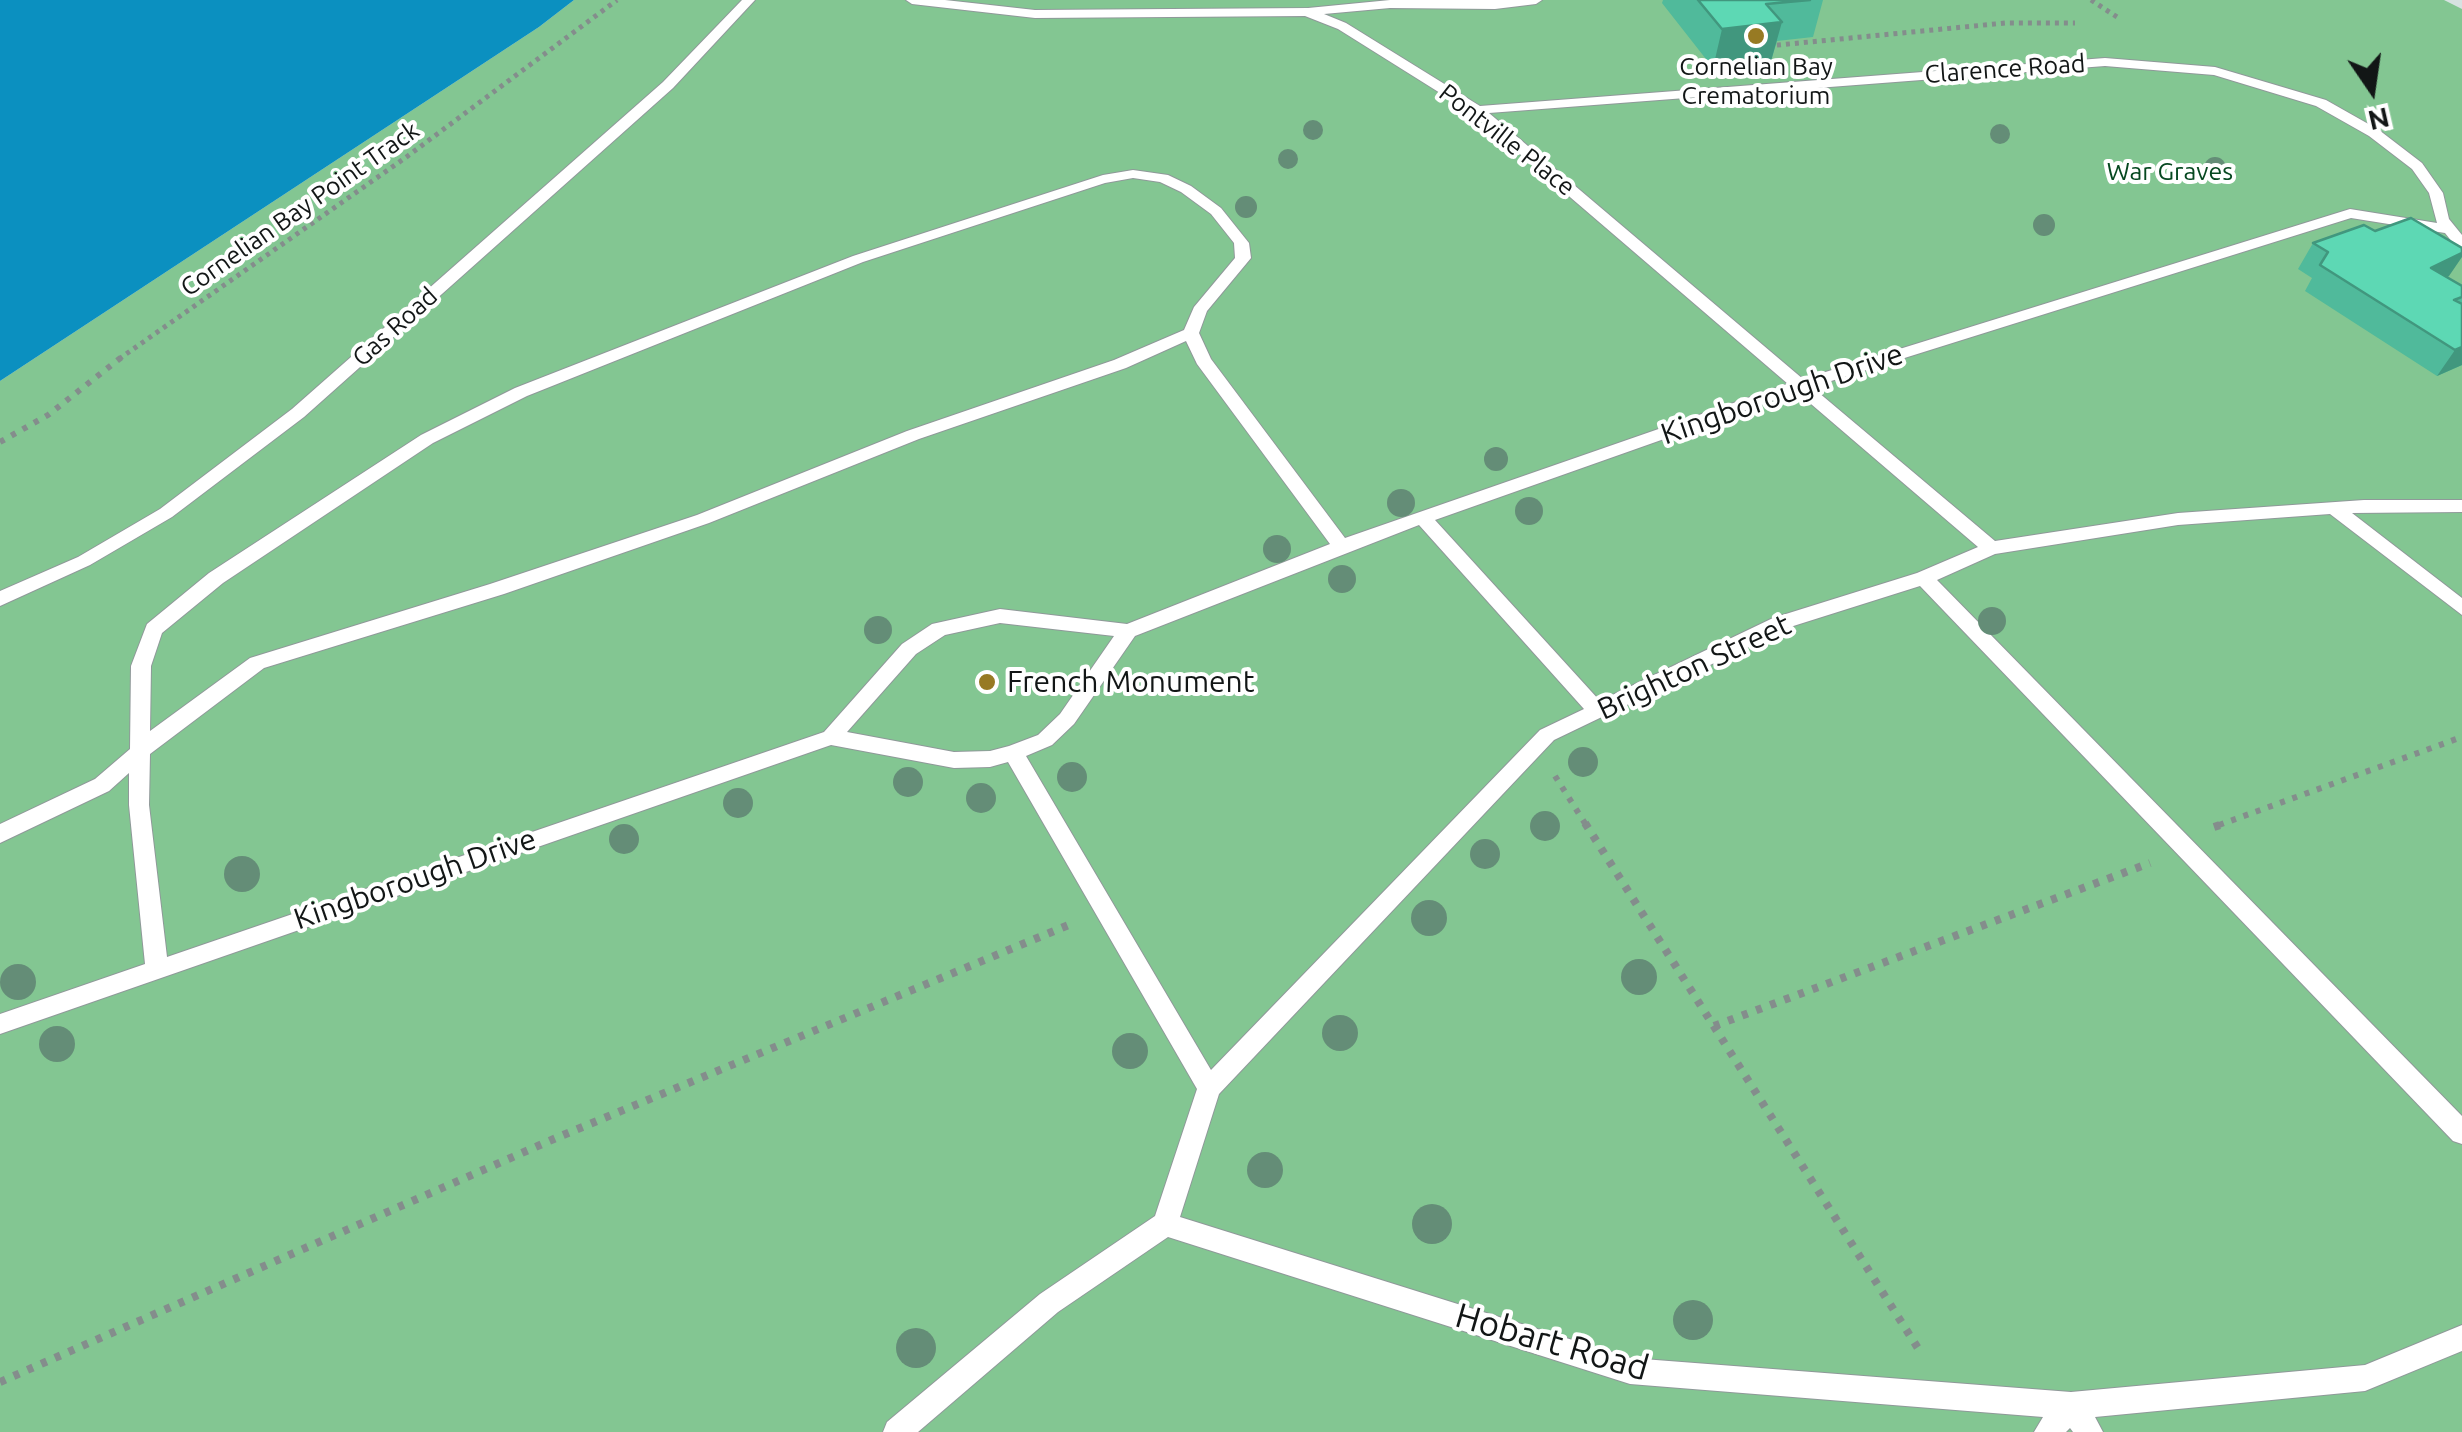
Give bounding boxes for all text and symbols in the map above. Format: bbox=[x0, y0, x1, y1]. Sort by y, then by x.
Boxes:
marker: Cornelian Bay Crematorium bbox=[1745, 25, 1767, 47]
north arrow bbox=[2322, 40, 2422, 140]
street label: Clarence Road bbox=[1924, 48, 2086, 90]
place label: Cornelian Bay Crematorium bbox=[1679, 52, 1833, 111]
street label: Pontville Place bbox=[1433, 78, 1581, 202]
text: N bbox=[2365, 102, 2393, 137]
street label: Cornelian Bay Point Track bbox=[175, 115, 425, 303]
park label: War Graves bbox=[2107, 157, 2233, 187]
street label: Gas Road bbox=[346, 281, 444, 373]
street label: Kingborough Drive bbox=[1656, 336, 1908, 452]
street label: Brighton Street bbox=[1592, 606, 1796, 728]
place label: French Monument bbox=[1007, 664, 1254, 700]
marker: French Monument bbox=[976, 671, 998, 693]
street label: Kingborough Drive bbox=[289, 821, 541, 937]
street label: Hobart Road bbox=[1451, 1294, 1653, 1390]

